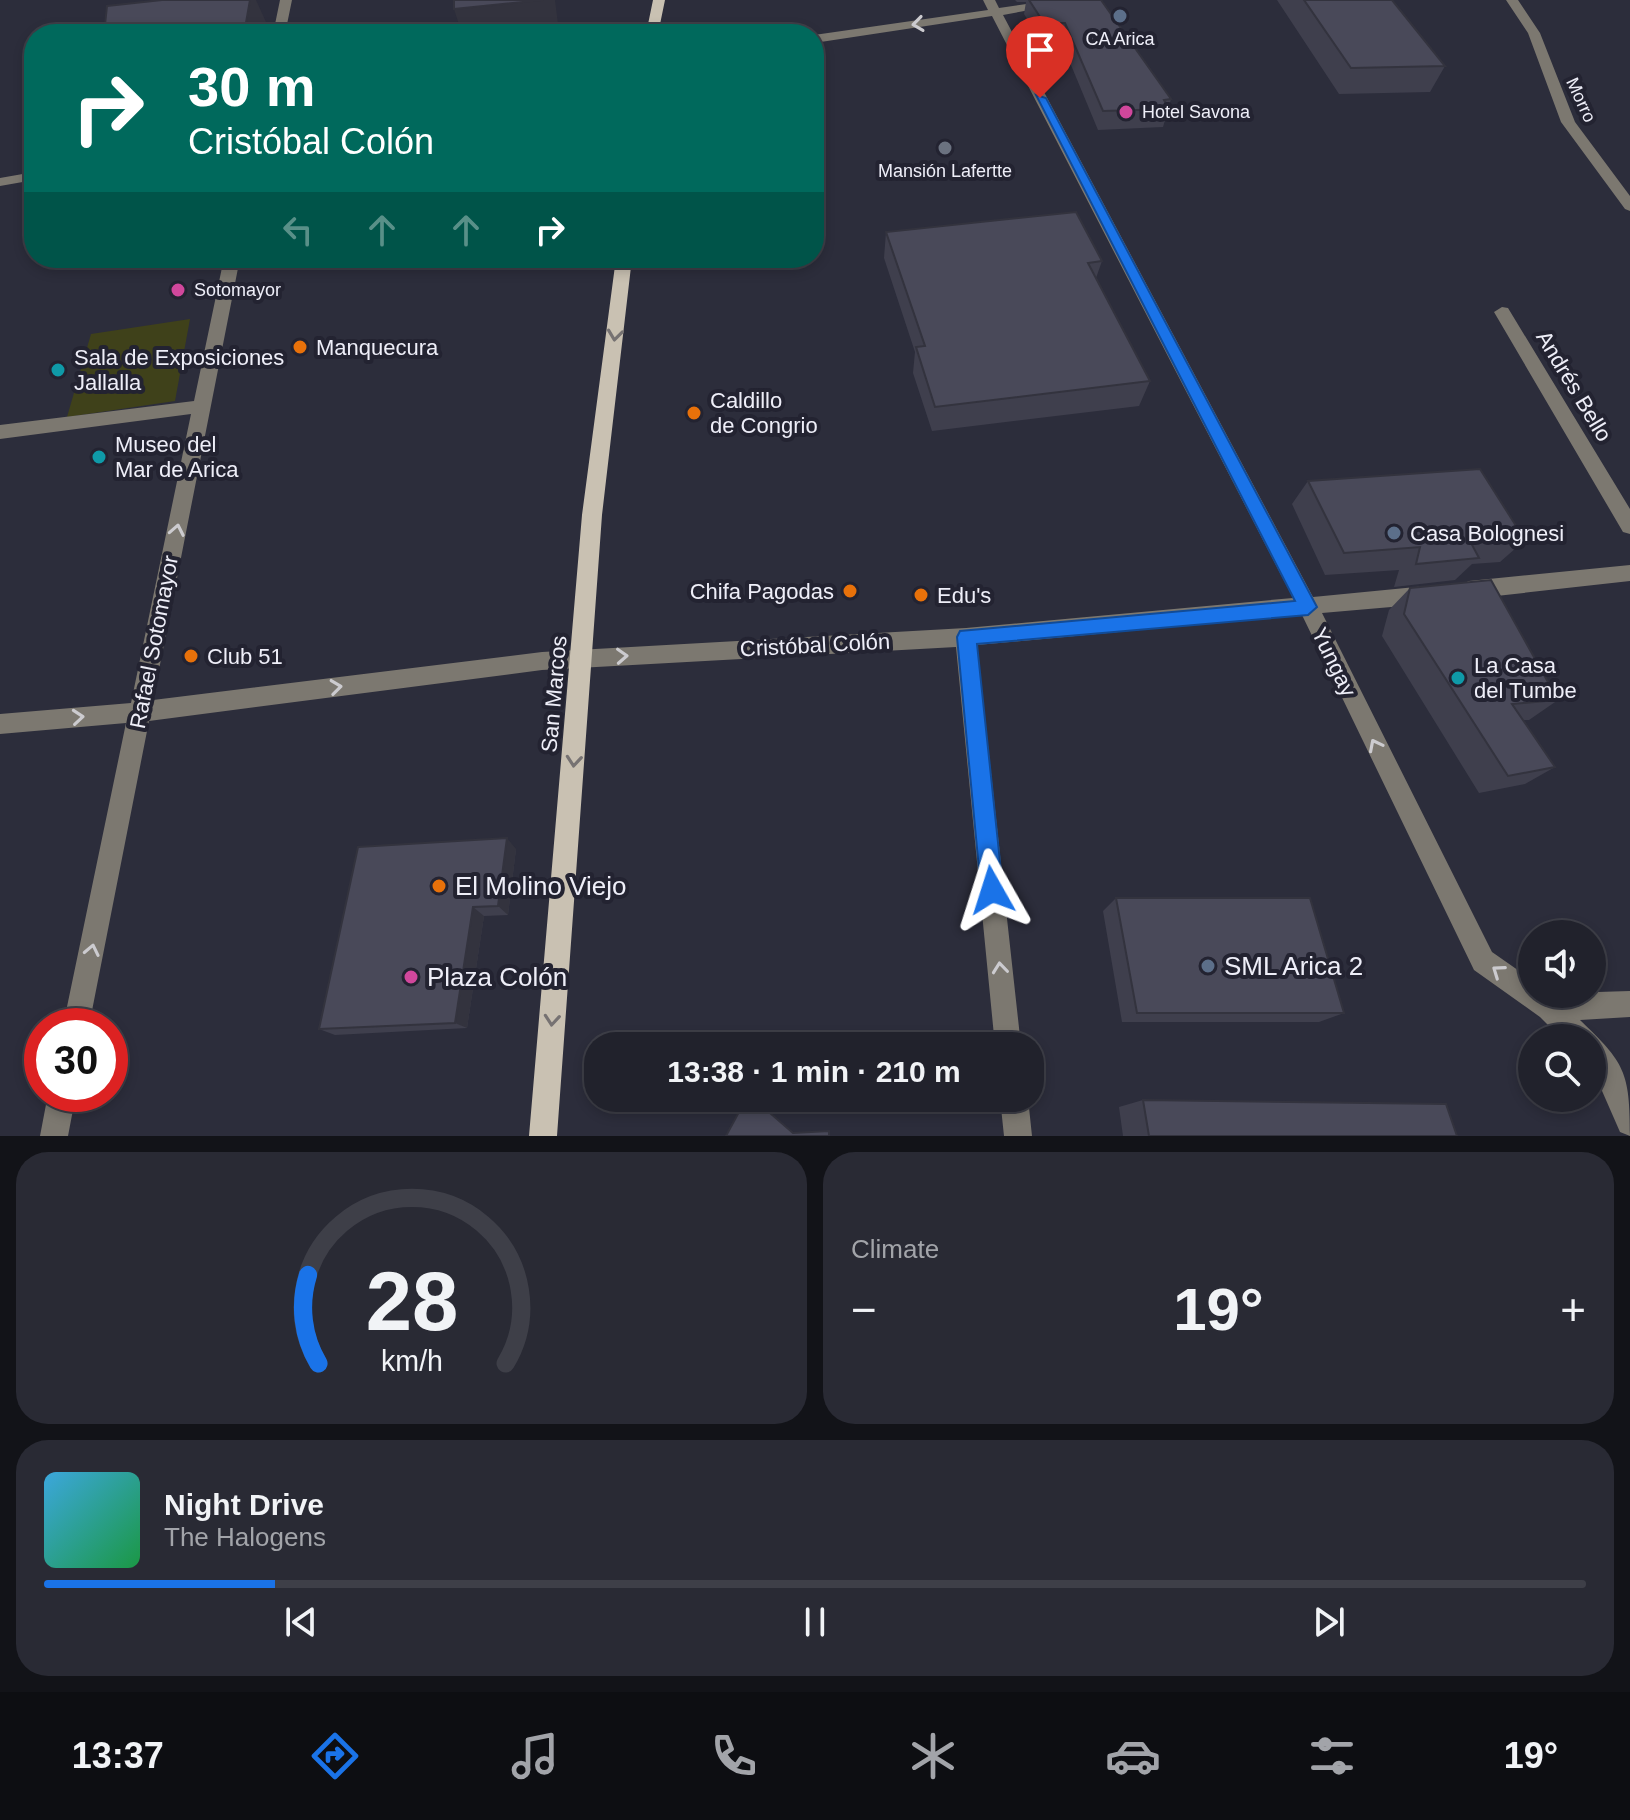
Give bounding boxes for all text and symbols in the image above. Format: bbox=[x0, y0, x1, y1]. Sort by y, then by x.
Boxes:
marker: CA Arica bbox=[1111, 7, 1129, 25]
one-way arrow bbox=[911, 15, 925, 32]
pin bbox=[1006, 16, 1074, 98]
icon: arrive bbox=[1018, 28, 1062, 72]
place label: CA Arica bbox=[1085, 29, 1156, 49]
text: 30 m bbox=[188, 55, 316, 118]
icon: right bbox=[56, 56, 160, 160]
street label: Morro bbox=[1562, 74, 1600, 126]
place label: Hotel Savona bbox=[1142, 102, 1251, 122]
marker: Hotel Savona bbox=[1117, 103, 1135, 121]
text: Cristóbal Colón bbox=[188, 121, 434, 162]
marker: Mansión Lafertte bbox=[936, 139, 954, 157]
place label: Mansión Lafertte bbox=[878, 161, 1012, 181]
icon: left bbox=[276, 208, 320, 252]
icon: ahead bbox=[360, 208, 404, 252]
icon: ahead bbox=[444, 208, 488, 252]
icon: right bbox=[528, 208, 572, 252]
place label: Sotomayor bbox=[194, 280, 281, 300]
marker: Sotomayor bbox=[169, 281, 187, 299]
street label: Andrés Bello bbox=[1531, 326, 1617, 446]
one-way arrow bbox=[606, 329, 623, 342]
place label: Manquecura bbox=[316, 335, 439, 360]
marker: Manquecura bbox=[291, 338, 309, 356]
place label: Sala de Exposiciones Jallalla bbox=[74, 345, 284, 395]
marker: Sala de Exposiciones Jallalla bbox=[49, 361, 67, 379]
place label: Caldillo de Congrio bbox=[710, 388, 818, 438]
marker: Caldillo de Congrio bbox=[685, 404, 703, 422]
place label: Museo del Mar de Arica bbox=[115, 432, 239, 482]
marker: Museo del Mar de Arica bbox=[90, 448, 108, 466]
place label: Casa Bolognesi bbox=[1410, 521, 1564, 546]
one-way arrow bbox=[168, 524, 185, 537]
marker: Casa Bolognesi bbox=[1385, 524, 1403, 542]
street label: Rafael Sotomayor bbox=[125, 553, 183, 731]
place label: Chifa Pagodas bbox=[690, 579, 834, 604]
marker: Chifa Pagodas bbox=[841, 582, 859, 600]
place label: Edu's bbox=[937, 583, 991, 608]
marker: Edu's bbox=[912, 586, 930, 604]
street label: Yungay bbox=[1307, 624, 1361, 700]
street label: Cristóbal Colón bbox=[739, 629, 891, 661]
street label: San Marcos bbox=[536, 634, 572, 754]
place label: Club 51 bbox=[207, 644, 283, 669]
marker: Club 51 bbox=[182, 647, 200, 665]
one-way arrow bbox=[616, 647, 629, 664]
place label: La Casa del Tumbe bbox=[1474, 653, 1577, 703]
marker: La Casa del Tumbe bbox=[1449, 669, 1467, 687]
one-way arrow bbox=[329, 679, 343, 696]
one-way arrow bbox=[72, 709, 85, 726]
one-way arrow bbox=[1369, 738, 1385, 753]
one-way arrow bbox=[566, 755, 583, 768]
position arrow bbox=[950, 848, 1034, 932]
place label: El Molino Viejo bbox=[455, 871, 627, 901]
marker: El Molino Viejo bbox=[430, 877, 448, 895]
map controls bbox=[1518, 920, 1606, 1112]
button: sound bbox=[1518, 920, 1606, 1008]
one-way arrow bbox=[83, 943, 100, 957]
place label: SML Arica 2 bbox=[1224, 951, 1363, 981]
marker: SML Arica 2 bbox=[1199, 957, 1217, 975]
one-way arrow bbox=[992, 961, 1009, 974]
place label: Plaza Colón bbox=[427, 962, 567, 992]
one-way arrow bbox=[1493, 966, 1507, 981]
marker: Plaza Colón bbox=[402, 968, 420, 986]
speed limit sign: 30 bbox=[24, 1008, 128, 1112]
one-way arrow bbox=[544, 1014, 561, 1027]
button: search bbox=[1518, 1024, 1606, 1112]
text: 13:38 · 1 min · 210 m bbox=[667, 1055, 961, 1088]
text: Climate bbox=[851, 1234, 939, 1264]
text: 28 bbox=[365, 1255, 458, 1348]
text: 19° bbox=[1173, 1276, 1264, 1343]
text: − bbox=[851, 1285, 877, 1334]
text: + bbox=[1560, 1285, 1586, 1334]
text: km/h bbox=[381, 1345, 442, 1377]
text: Night Drive bbox=[164, 1488, 324, 1521]
text: The Halogens bbox=[164, 1522, 326, 1552]
icon: previous bbox=[279, 1600, 323, 1644]
icon: pause bbox=[793, 1600, 837, 1644]
icon: next bbox=[1307, 1600, 1351, 1644]
icon: directions bbox=[307, 1728, 363, 1784]
icon: music bbox=[507, 1728, 563, 1784]
icon: phone bbox=[706, 1728, 762, 1784]
icon: climate bbox=[905, 1728, 961, 1784]
icon: car bbox=[1105, 1728, 1161, 1784]
icon: filters bbox=[1304, 1728, 1360, 1784]
text: 13:37 bbox=[72, 1735, 164, 1776]
text: 19° bbox=[1504, 1735, 1558, 1776]

